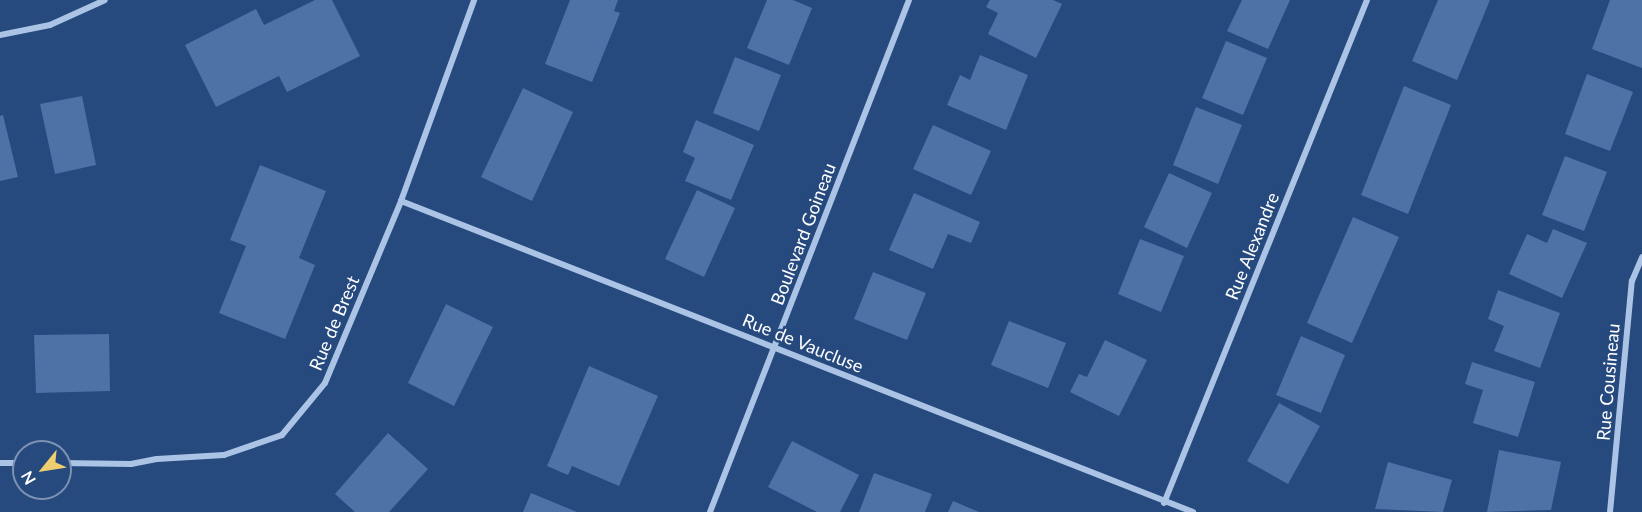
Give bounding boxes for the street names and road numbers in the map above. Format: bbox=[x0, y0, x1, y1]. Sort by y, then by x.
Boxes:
street label: Boulevard Goineau bbox=[766, 160, 840, 308]
street label: Rue Alexandre bbox=[1221, 189, 1283, 303]
street label: Rue de Brest bbox=[304, 272, 364, 374]
street label: Rue de Vaucluse bbox=[739, 309, 867, 377]
street label: Rue Cousineau bbox=[1592, 322, 1624, 442]

